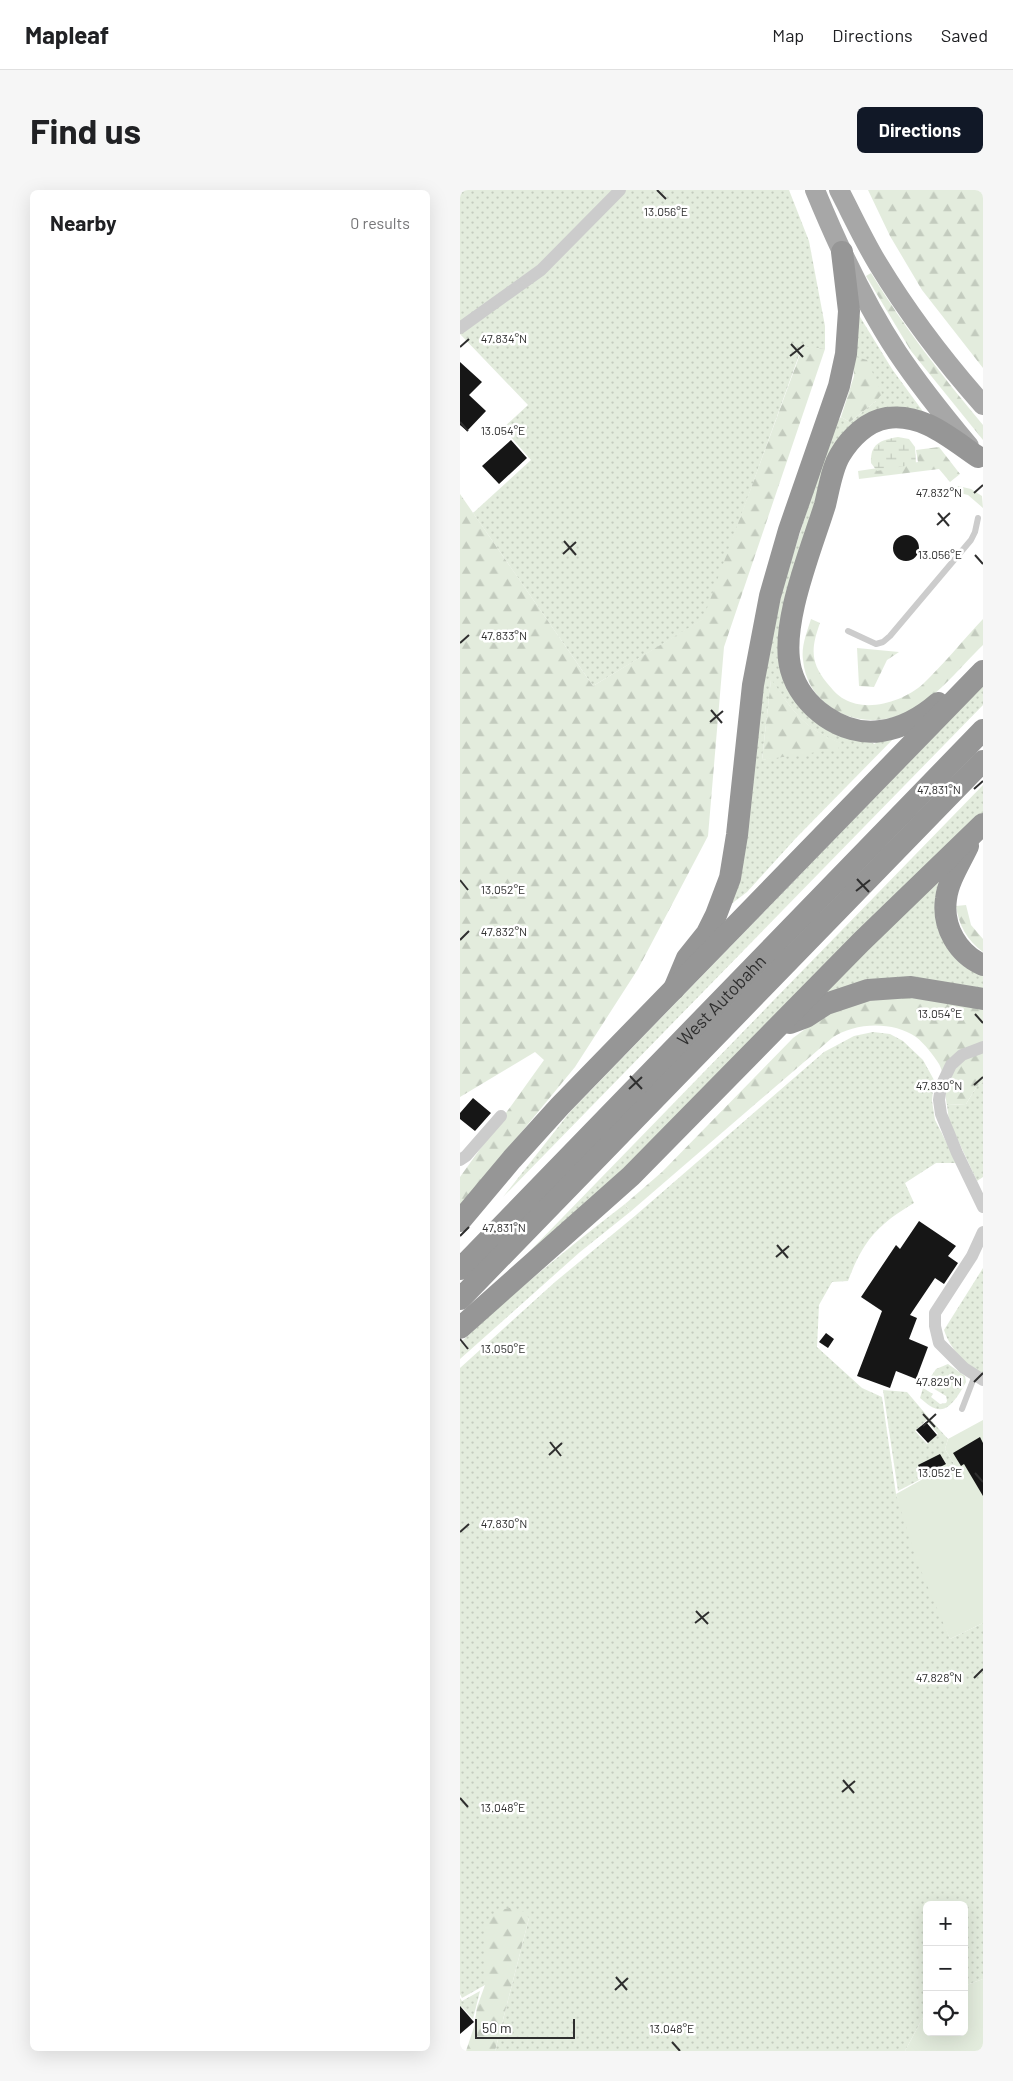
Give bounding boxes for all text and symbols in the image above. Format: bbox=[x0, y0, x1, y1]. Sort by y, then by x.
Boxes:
text: Mapleaf bbox=[25, 20, 109, 49]
text: Map bbox=[772, 24, 804, 46]
text: Directions bbox=[832, 24, 913, 46]
text: Saved bbox=[941, 24, 988, 46]
button: Directions bbox=[857, 107, 983, 153]
text: Find us bbox=[30, 109, 141, 151]
text: 13.056°E bbox=[644, 204, 688, 218]
text: Nearby bbox=[50, 210, 116, 235]
text: 0 results bbox=[350, 213, 410, 232]
text: 47.834°N bbox=[481, 331, 527, 345]
text: 13.054°E bbox=[481, 423, 525, 437]
text: 47.832°N bbox=[916, 485, 962, 499]
text: 13.056°E bbox=[918, 547, 962, 561]
text: 47.833°N bbox=[481, 628, 527, 642]
text: 47.831°N bbox=[917, 782, 961, 796]
text: 13.052°E bbox=[481, 882, 525, 896]
text: 47.832°N bbox=[481, 924, 527, 938]
street label: West Autobahn bbox=[672, 950, 770, 1050]
text: 13.054°E bbox=[918, 1006, 962, 1020]
text: 47.830°N bbox=[916, 1078, 962, 1092]
text: 47.831°N bbox=[482, 1220, 526, 1234]
text: 13.050°E bbox=[481, 1341, 525, 1355]
text: 47.829°N bbox=[916, 1374, 962, 1388]
text: 13.052°E bbox=[918, 1465, 962, 1479]
text: 47.830°N bbox=[481, 1516, 527, 1530]
text: 47.828°N bbox=[916, 1670, 962, 1684]
text: 13.048°E bbox=[481, 1800, 525, 1814]
map controls bbox=[923, 1901, 968, 2036]
button: + bbox=[923, 1901, 968, 1946]
button: − bbox=[923, 1946, 968, 1991]
button: locate bbox=[923, 1991, 968, 2036]
scale bar bbox=[475, 2016, 575, 2039]
text: 50 m bbox=[482, 2019, 511, 2036]
text: 13.048°E bbox=[650, 2021, 694, 2035]

